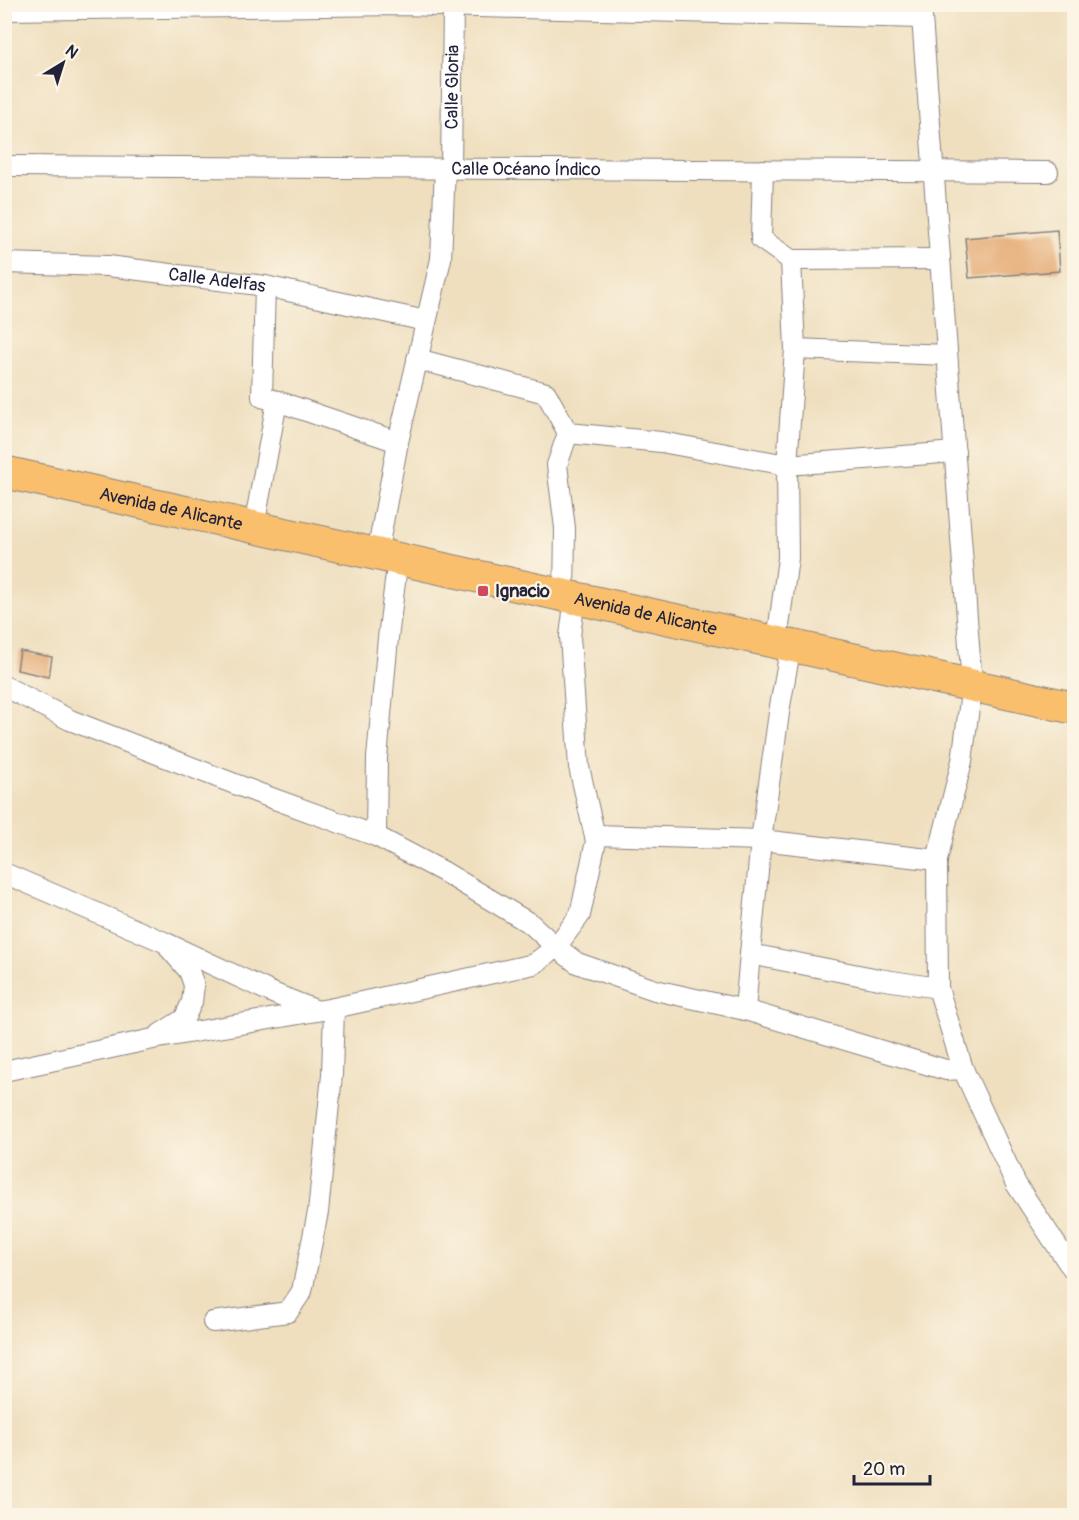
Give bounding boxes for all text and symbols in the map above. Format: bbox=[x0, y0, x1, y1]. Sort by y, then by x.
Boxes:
north arrow bbox=[33, 33, 93, 93]
text: N bbox=[61, 41, 82, 63]
street label: Calle Gloria bbox=[440, 45, 465, 129]
street label: Calle Océano Índico bbox=[451, 158, 601, 181]
street label: Calle Adelfas bbox=[167, 263, 267, 298]
street label: Avenida de Alicante bbox=[97, 482, 245, 536]
place label: Ignacio bbox=[495, 580, 550, 603]
marker: Ignacio bbox=[476, 584, 490, 598]
street label: Avenida de Alicante bbox=[572, 587, 719, 641]
scale bar bbox=[854, 1448, 930, 1486]
text: 20 m bbox=[863, 1458, 905, 1481]

